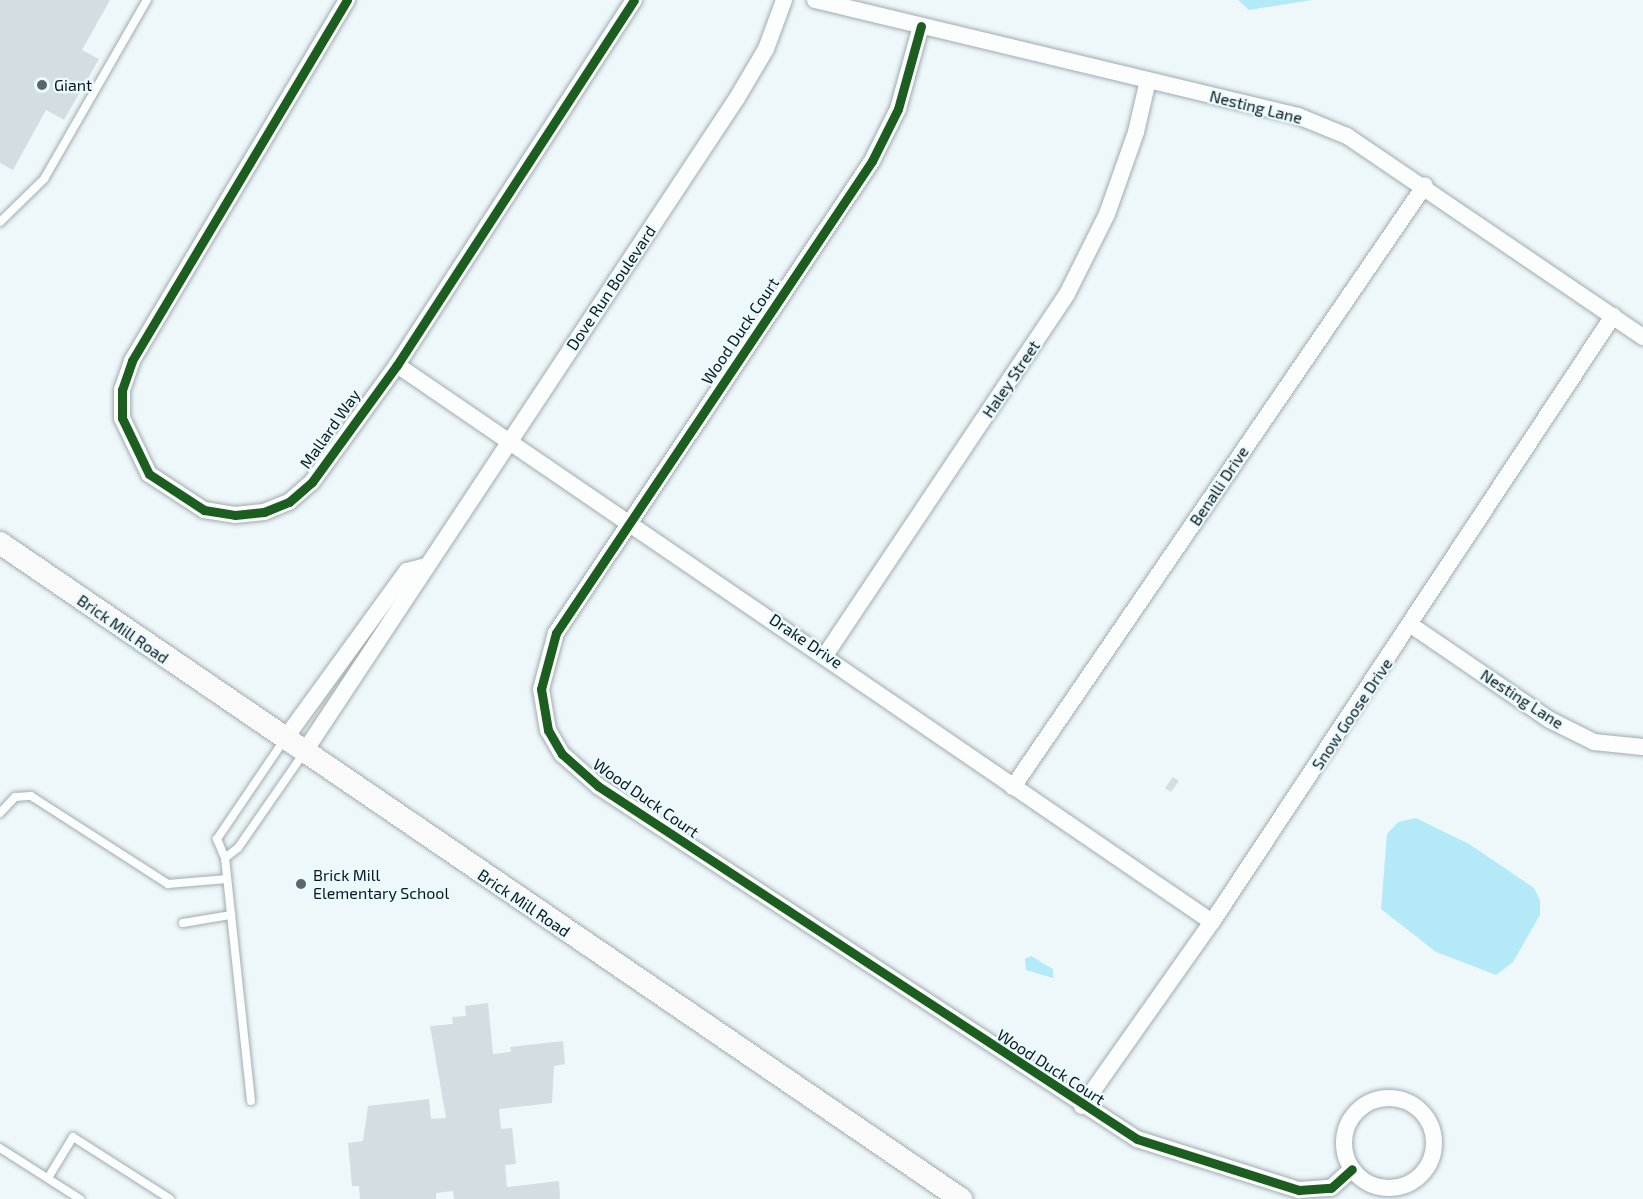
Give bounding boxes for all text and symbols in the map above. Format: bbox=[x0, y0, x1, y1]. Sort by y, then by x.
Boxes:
place label: Giant bbox=[54, 75, 92, 95]
marker: Giant bbox=[35, 78, 49, 92]
street label: Nesting Lane bbox=[1208, 86, 1304, 128]
street label: Dove Run Boulevard bbox=[562, 222, 660, 354]
street label: Wood Duck Court bbox=[697, 274, 783, 388]
street label: Haley Street bbox=[978, 337, 1044, 421]
street label: Mallard Way bbox=[296, 386, 364, 472]
street label: Benalli Drive bbox=[1185, 443, 1253, 529]
street label: Brick Mill Road bbox=[73, 590, 173, 668]
street label: Drake Drive bbox=[766, 610, 846, 672]
street label: Snow Goose Drive bbox=[1308, 655, 1396, 773]
street label: Nesting Lane bbox=[1477, 665, 1567, 733]
street label: Wood Duck Court bbox=[589, 754, 703, 842]
place label: Brick Mill Elementary School bbox=[313, 865, 450, 903]
street label: Brick Mill Road bbox=[474, 865, 574, 941]
marker: Brick Mill Elementary School bbox=[294, 877, 308, 891]
street label: Wood Duck Court bbox=[993, 1025, 1109, 1109]

